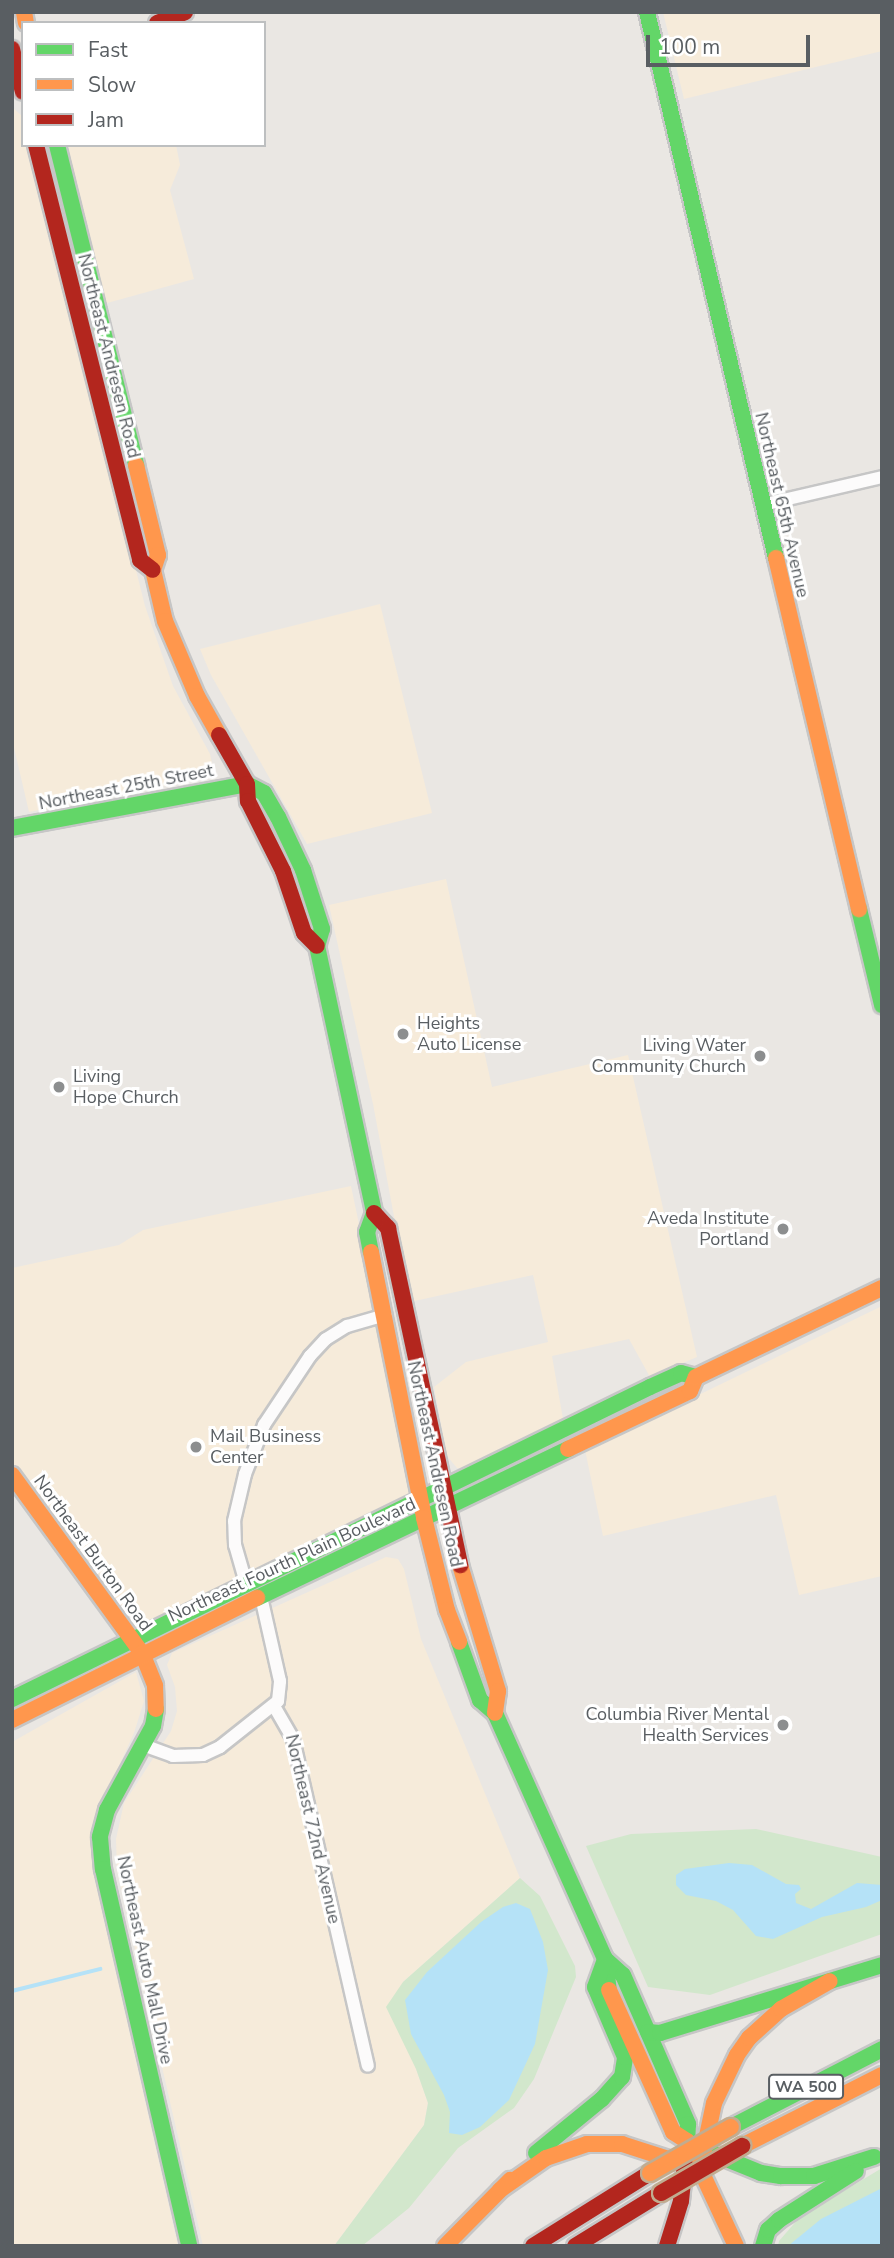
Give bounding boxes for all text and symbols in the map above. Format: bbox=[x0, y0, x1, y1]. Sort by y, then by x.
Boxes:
legend bbox=[21, 21, 266, 147]
scale bar bbox=[649, 21, 814, 65]
text: 100 m bbox=[659, 33, 720, 61]
text: Fast bbox=[88, 36, 128, 64]
text: Slow bbox=[88, 71, 136, 99]
text: Jam bbox=[88, 106, 124, 134]
street label: Northeast Andresen Road bbox=[73, 251, 145, 461]
street label: Northeast 65th Avenue bbox=[750, 410, 814, 600]
street label: Northeast 25th Street bbox=[37, 759, 215, 815]
place label: Heights Auto License bbox=[417, 1013, 521, 1056]
marker: Heights Auto License bbox=[395, 1026, 411, 1042]
place label: Living Water Community Church bbox=[592, 1035, 746, 1078]
marker: Living Water Community Church bbox=[752, 1048, 768, 1064]
place label: Living Hope Church bbox=[73, 1066, 179, 1108]
marker: Living Hope Church bbox=[51, 1079, 67, 1095]
place label: Aveda Institute Portland bbox=[647, 1208, 769, 1250]
marker: Aveda Institute Portland bbox=[775, 1221, 791, 1237]
street label: Northeast Andresen Road bbox=[403, 1359, 467, 1569]
place label: Mail Business Center bbox=[210, 1426, 321, 1468]
marker: Mail Business Center bbox=[188, 1439, 204, 1455]
street label: Northeast Burton Road bbox=[29, 1471, 157, 1635]
street label: Northeast Fourth Plain Boulevard bbox=[165, 1493, 419, 1627]
place label: Columbia River Mental Health Services bbox=[585, 1704, 769, 1746]
marker: Columbia River Mental Health Services bbox=[775, 1717, 791, 1733]
street label: Northeast 72nd Avenue bbox=[281, 1732, 345, 1926]
street label: Northeast Auto Mall Drive bbox=[112, 1854, 178, 2066]
road number: WA 500 bbox=[768, 2074, 844, 2100]

